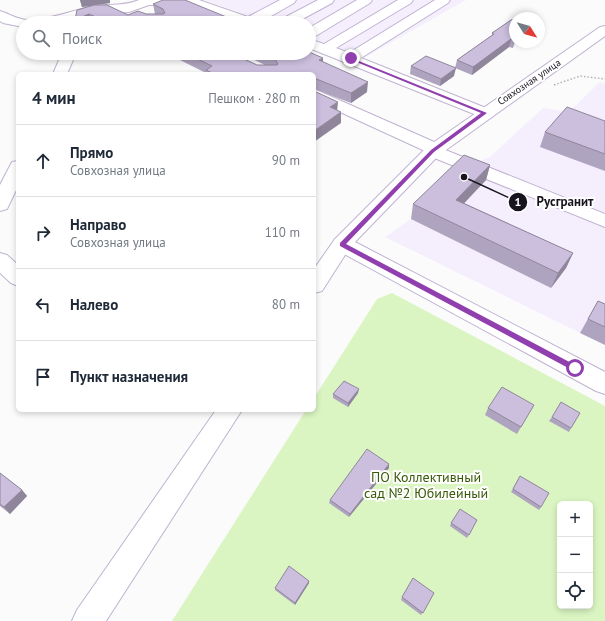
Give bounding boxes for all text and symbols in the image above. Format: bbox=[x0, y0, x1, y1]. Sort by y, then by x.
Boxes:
north arrow bbox=[509, 12, 545, 48]
search box bbox=[16, 16, 316, 60]
icon: search bbox=[30, 27, 52, 49]
text: Поиск bbox=[62, 29, 102, 48]
route end bbox=[342, 49, 360, 67]
street label: Совхозная улица bbox=[495, 56, 563, 108]
text: 4 мин bbox=[32, 87, 76, 109]
text: Пешком · 280 m bbox=[208, 90, 300, 107]
text: Прямо bbox=[70, 143, 113, 162]
icon: ahead bbox=[32, 150, 54, 172]
text: 90 m bbox=[272, 152, 300, 169]
text: Совхозная улица bbox=[70, 162, 166, 179]
callout: Русгранит bbox=[508, 189, 601, 214]
text: Русгранит bbox=[536, 193, 594, 210]
text: 1 bbox=[515, 194, 521, 209]
text: Направо bbox=[70, 215, 126, 234]
icon: right bbox=[32, 222, 54, 244]
text: 110 m bbox=[265, 224, 300, 241]
text: Совхозная улица bbox=[70, 234, 166, 251]
icon: left bbox=[32, 294, 54, 316]
text: Налево bbox=[70, 295, 118, 314]
text: 80 m bbox=[272, 296, 300, 313]
route start bbox=[566, 359, 584, 377]
icon: arrive bbox=[32, 366, 54, 388]
text: Пункт назначения bbox=[70, 367, 188, 386]
park label: ПО Коллективный сад №2 Юбилейный bbox=[364, 468, 488, 502]
map controls bbox=[557, 501, 593, 609]
button: + bbox=[557, 501, 593, 537]
button: − bbox=[557, 537, 593, 573]
button: locate bbox=[557, 573, 593, 609]

